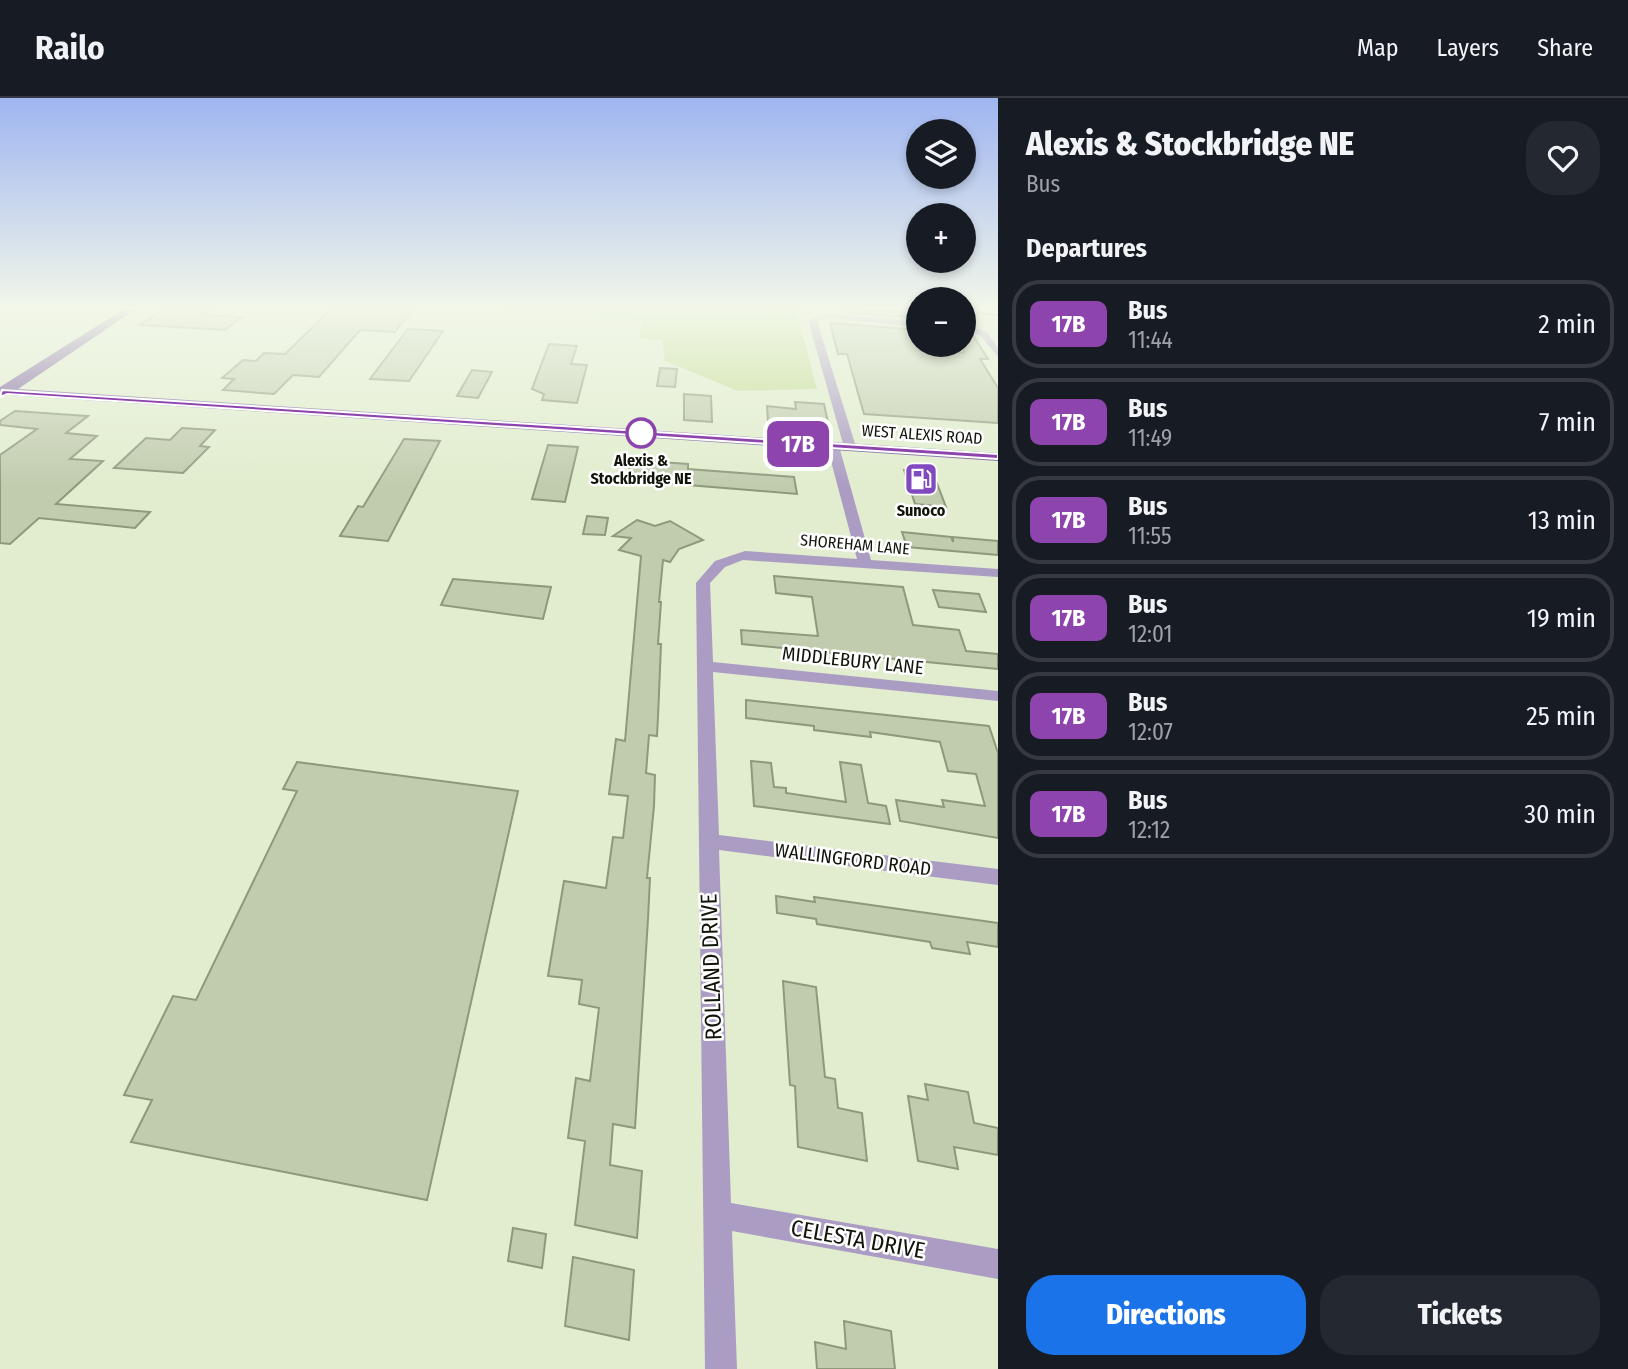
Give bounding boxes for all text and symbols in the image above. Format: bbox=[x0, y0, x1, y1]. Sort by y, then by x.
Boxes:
text: Railo bbox=[35, 28, 105, 68]
text: Map bbox=[1357, 34, 1399, 62]
text: Layers bbox=[1437, 34, 1499, 62]
text: Share bbox=[1537, 34, 1593, 62]
map controls bbox=[906, 119, 976, 357]
button: layers bbox=[906, 119, 976, 189]
button: heart bbox=[1526, 121, 1600, 195]
text: Alexis & Stockbridge NE bbox=[1026, 124, 1354, 164]
text: Bus bbox=[1026, 170, 1060, 198]
button: + bbox=[906, 203, 976, 273]
text: Departures bbox=[1026, 233, 1147, 264]
button: − bbox=[906, 287, 976, 357]
text: Bus bbox=[1128, 295, 1167, 326]
text: 2 min bbox=[1538, 309, 1596, 340]
text: 17B bbox=[1052, 310, 1085, 338]
text: 11:44 bbox=[1128, 326, 1173, 354]
text: Bus bbox=[1128, 393, 1167, 424]
text: 7 min bbox=[1539, 407, 1596, 438]
text: 17B bbox=[1052, 408, 1085, 436]
marker: Alexis & Stockbridge NE bbox=[626, 418, 656, 448]
line badge: 17B bbox=[758, 421, 838, 467]
street label: WEST ALEXIS ROAD bbox=[861, 421, 983, 448]
text: 11:49 bbox=[1128, 424, 1172, 452]
text: 17B bbox=[781, 430, 815, 458]
place label: Alexis & Stockbridge NE bbox=[591, 451, 692, 488]
fuel station icon: Sunoco bbox=[902, 460, 940, 498]
text: Bus bbox=[1128, 491, 1167, 522]
place label: Sunoco bbox=[897, 501, 946, 520]
text: 13 min bbox=[1528, 505, 1596, 536]
text: 17B bbox=[1052, 506, 1085, 534]
text: 11:55 bbox=[1128, 522, 1172, 550]
street label: SHOREHAM LANE bbox=[799, 530, 911, 559]
text: Bus bbox=[1128, 589, 1167, 620]
text: 19 min bbox=[1527, 603, 1596, 634]
text: 17B bbox=[1052, 604, 1085, 632]
text: 12:01 bbox=[1128, 620, 1172, 648]
street label: MIDDLEBURY LANE bbox=[781, 642, 925, 679]
text: Bus bbox=[1128, 687, 1167, 718]
text: 25 min bbox=[1526, 701, 1596, 732]
text: 17B bbox=[1052, 702, 1085, 730]
text: 12:07 bbox=[1128, 718, 1173, 746]
text: Bus bbox=[1128, 785, 1167, 816]
text: 30 min bbox=[1524, 799, 1596, 830]
text: 17B bbox=[1052, 800, 1085, 828]
text: 12:12 bbox=[1128, 816, 1170, 844]
street label: WALLINGFORD ROAD bbox=[774, 839, 932, 880]
street label: ROLLAND DRIVE bbox=[694, 893, 728, 1041]
street label: CELESTA DRIVE bbox=[789, 1213, 927, 1265]
button: Directions bbox=[1026, 1275, 1306, 1355]
button: Tickets bbox=[1320, 1275, 1600, 1355]

